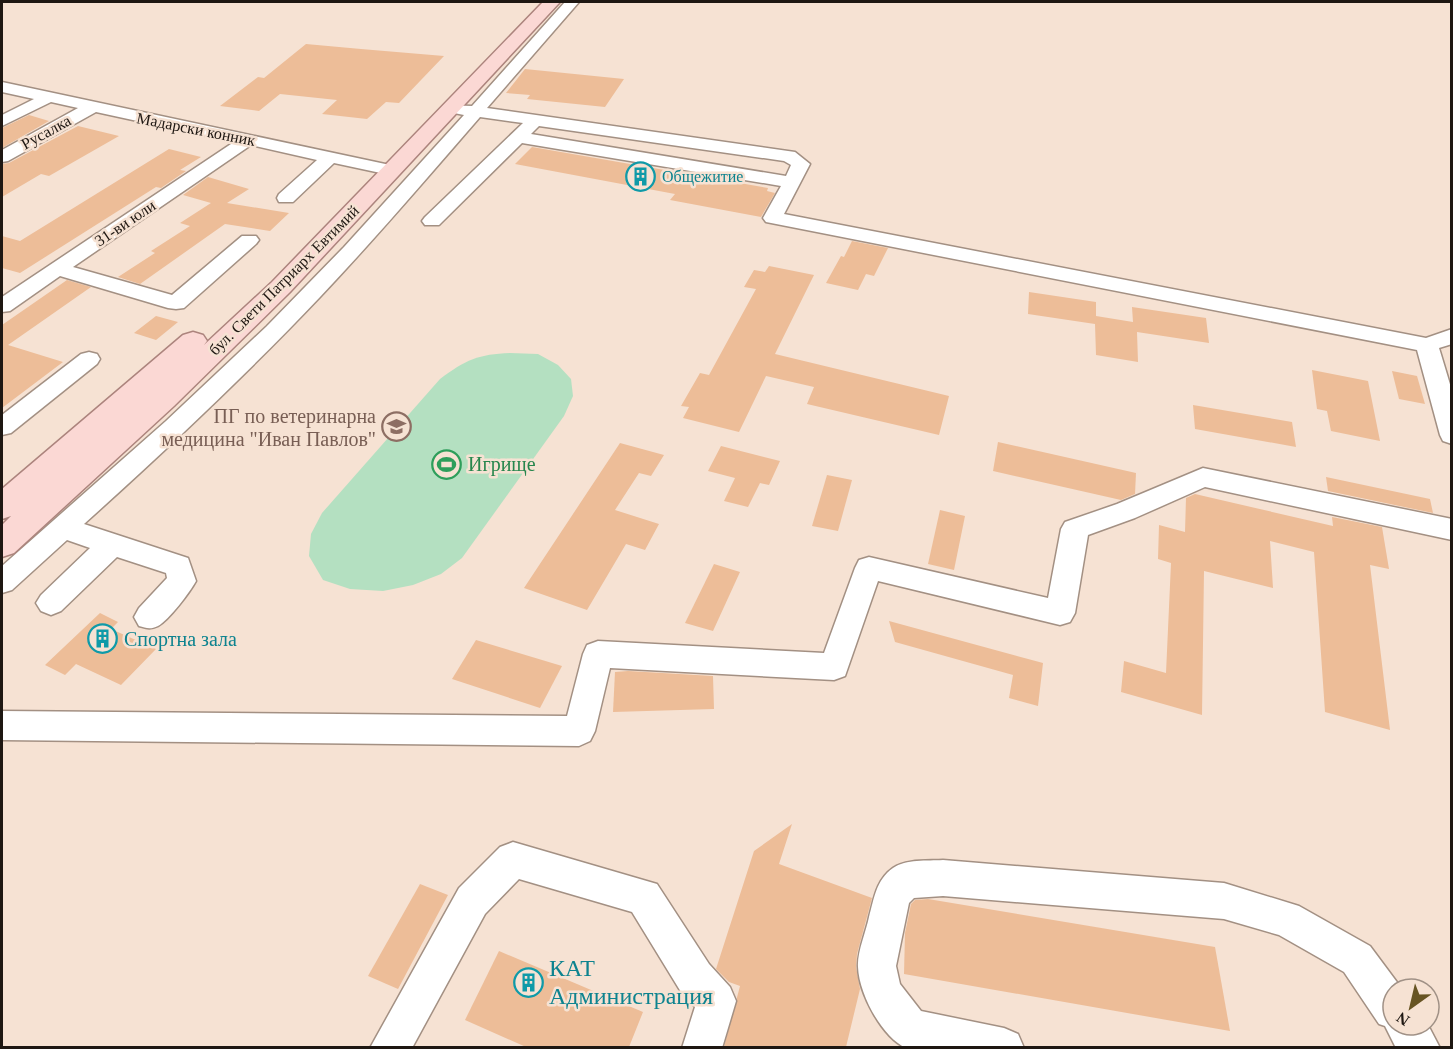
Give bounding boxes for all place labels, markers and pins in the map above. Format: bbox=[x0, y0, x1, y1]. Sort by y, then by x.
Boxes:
building icon: Общежитие bbox=[625, 160, 657, 192]
place label: Общежитие bbox=[662, 168, 743, 186]
place label: ПГ по ветеринарна медицина "Иван Павлов" bbox=[161, 405, 376, 451]
school or university icon: ПГ по ветеринарна медицина "Иван Павлов" bbox=[381, 411, 413, 443]
sports icon: Игрище bbox=[431, 448, 463, 480]
place label: Игрище bbox=[468, 453, 536, 476]
building icon: Спортна зала bbox=[87, 623, 119, 655]
place label: Спортна зала bbox=[124, 628, 237, 651]
place label: КАТ Администрация bbox=[549, 955, 713, 1009]
building icon: КАТ Администрация bbox=[512, 966, 544, 998]

